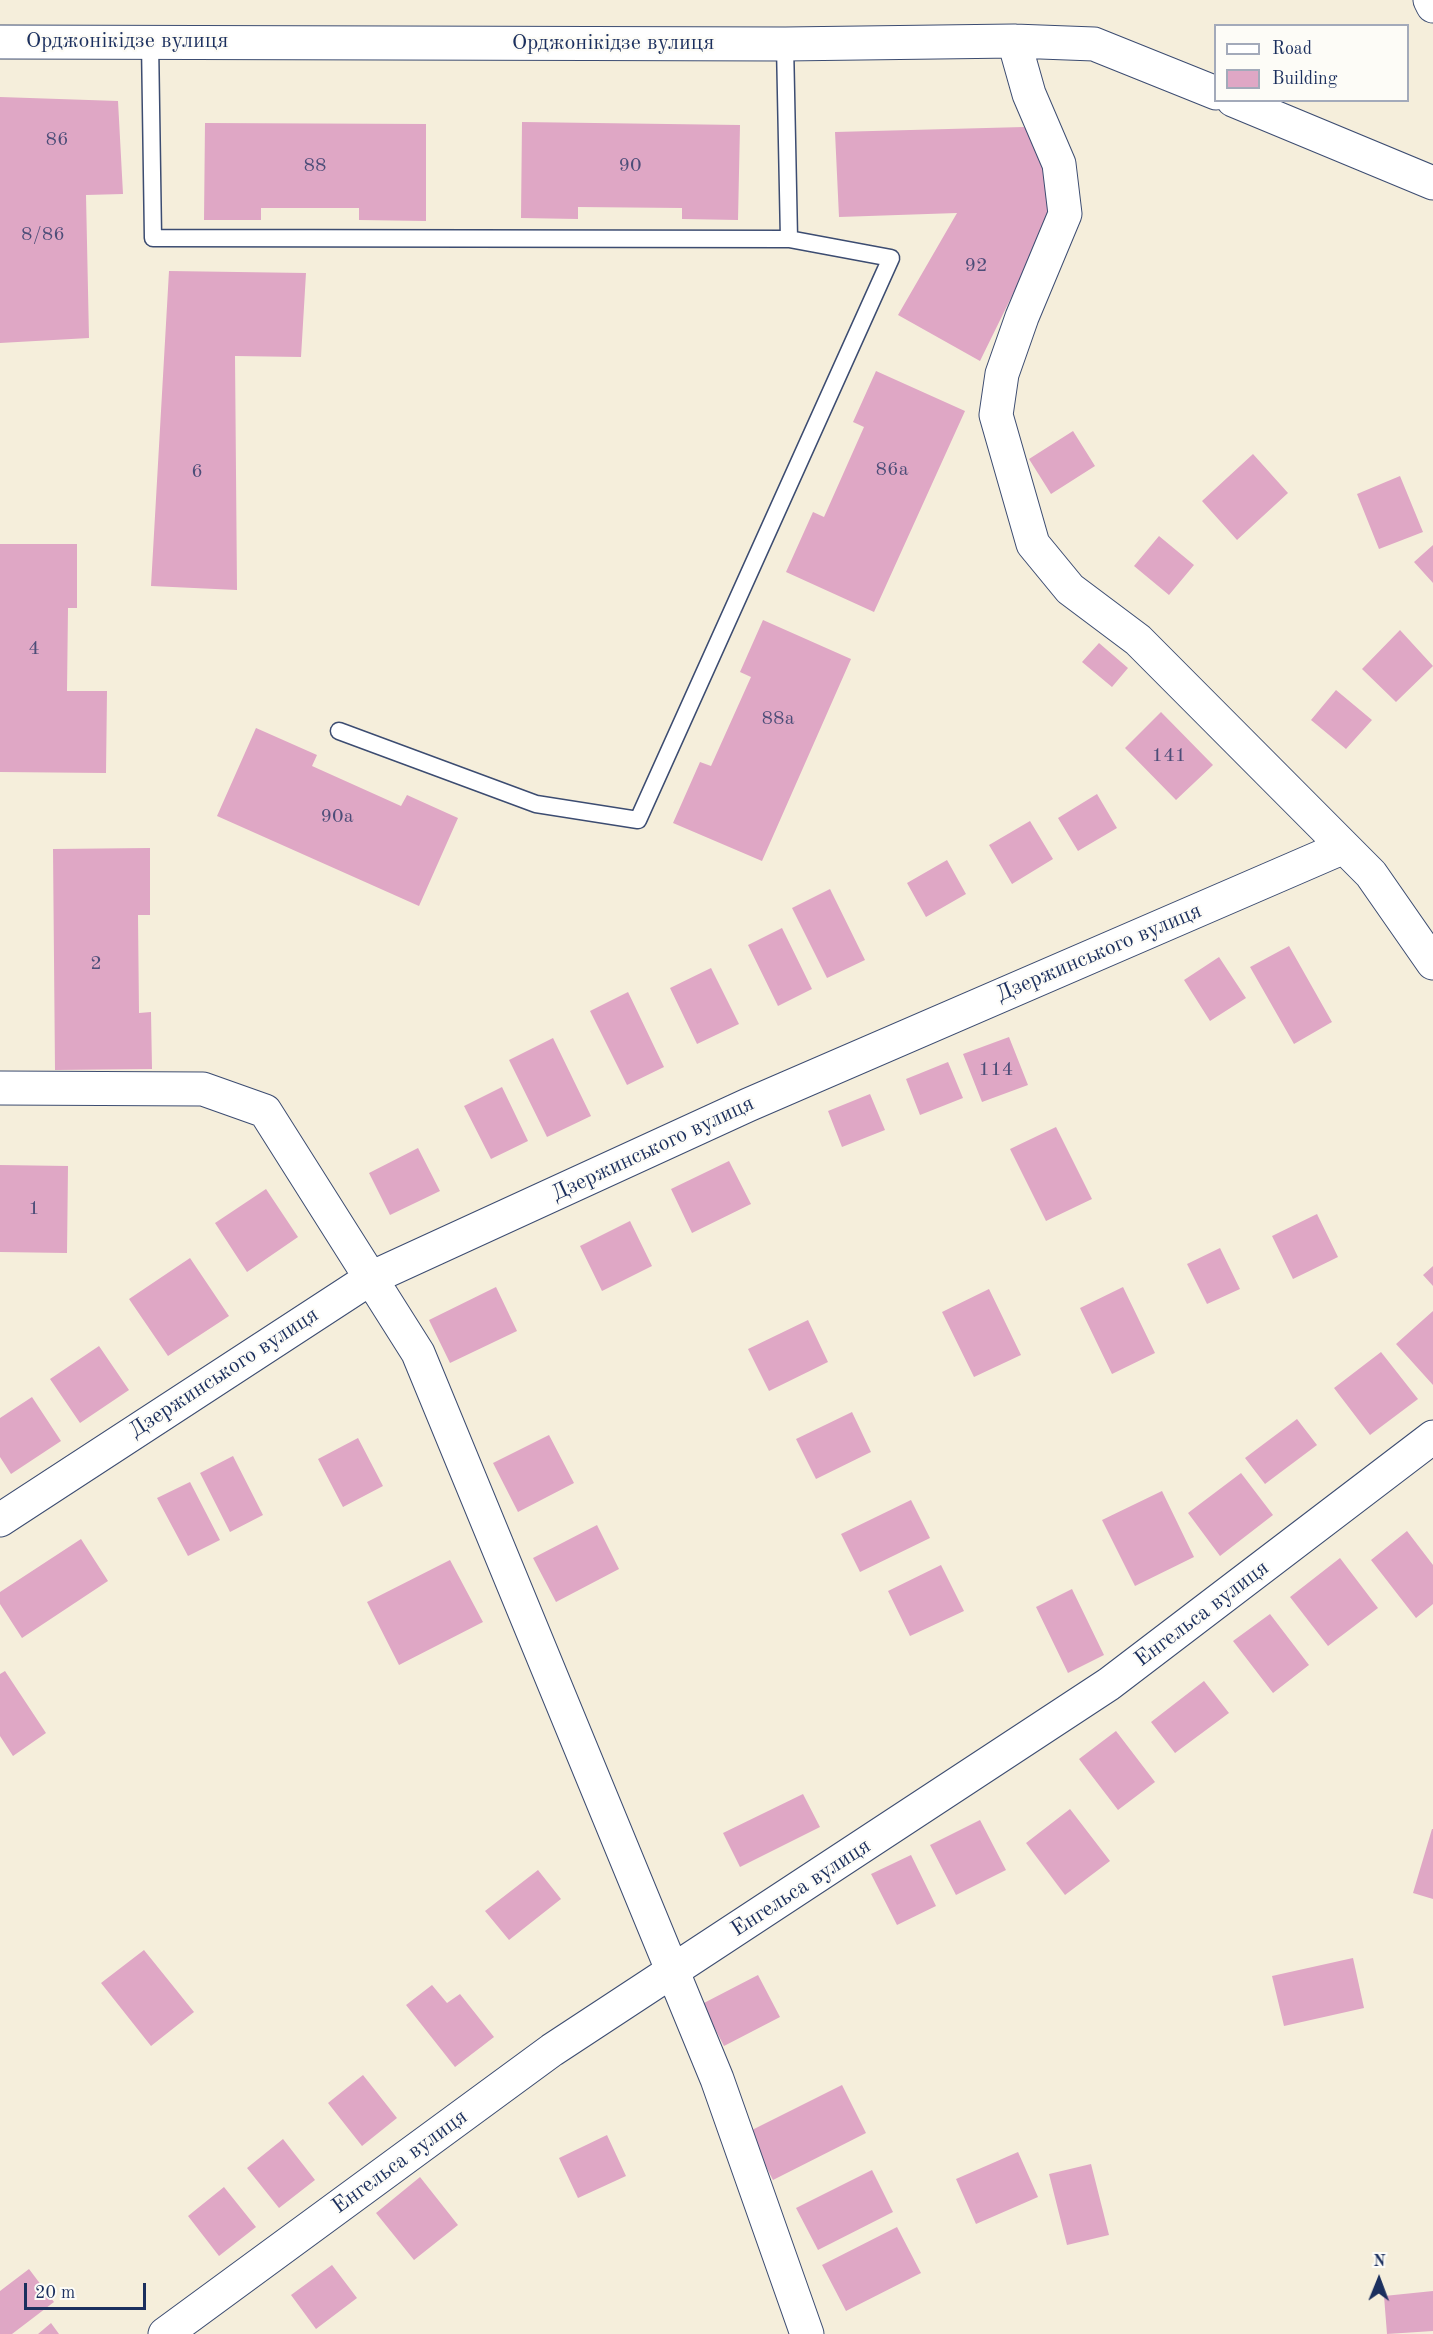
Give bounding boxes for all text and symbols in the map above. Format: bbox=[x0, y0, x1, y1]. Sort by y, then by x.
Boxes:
legend bbox=[1214, 24, 1409, 102]
street label: Орджонікідзе вулиця bbox=[26, 28, 228, 54]
street label: Орджонікідзе вулиця bbox=[512, 30, 714, 56]
text: Road bbox=[1272, 40, 1312, 58]
text: Building bbox=[1272, 70, 1337, 88]
house number: 86 bbox=[45, 128, 69, 152]
house number: 88 bbox=[303, 154, 327, 178]
house number: 90 bbox=[618, 154, 642, 178]
house number: 8/86 bbox=[21, 223, 65, 247]
house number: 92 bbox=[964, 254, 988, 278]
house number: 86а bbox=[875, 458, 909, 482]
house number: 6 bbox=[191, 460, 203, 484]
house number: 4 bbox=[28, 637, 40, 661]
house number: 88а bbox=[761, 707, 795, 731]
house number: 141 bbox=[1152, 744, 1186, 768]
house number: 90а bbox=[320, 805, 354, 829]
street label: Дзержинського вулиця bbox=[992, 898, 1206, 1008]
house number: 2 bbox=[90, 952, 102, 976]
house number: 114 bbox=[979, 1058, 1013, 1082]
street label: Дзержинського вулиця bbox=[547, 1090, 759, 1208]
house number: 1 bbox=[28, 1197, 40, 1221]
street label: Дзержинського вулиця bbox=[124, 1302, 324, 1444]
street label: Енгельса вулиця bbox=[1130, 1555, 1274, 1673]
street label: Енгельса вулиця bbox=[726, 1833, 876, 1943]
street label: Енгельса вулиця bbox=[327, 2104, 473, 2220]
north arrow bbox=[1349, 2250, 1409, 2310]
text: N bbox=[1373, 2254, 1386, 2270]
scale bar bbox=[27, 2271, 148, 2309]
text: 20 m bbox=[35, 2284, 75, 2302]

